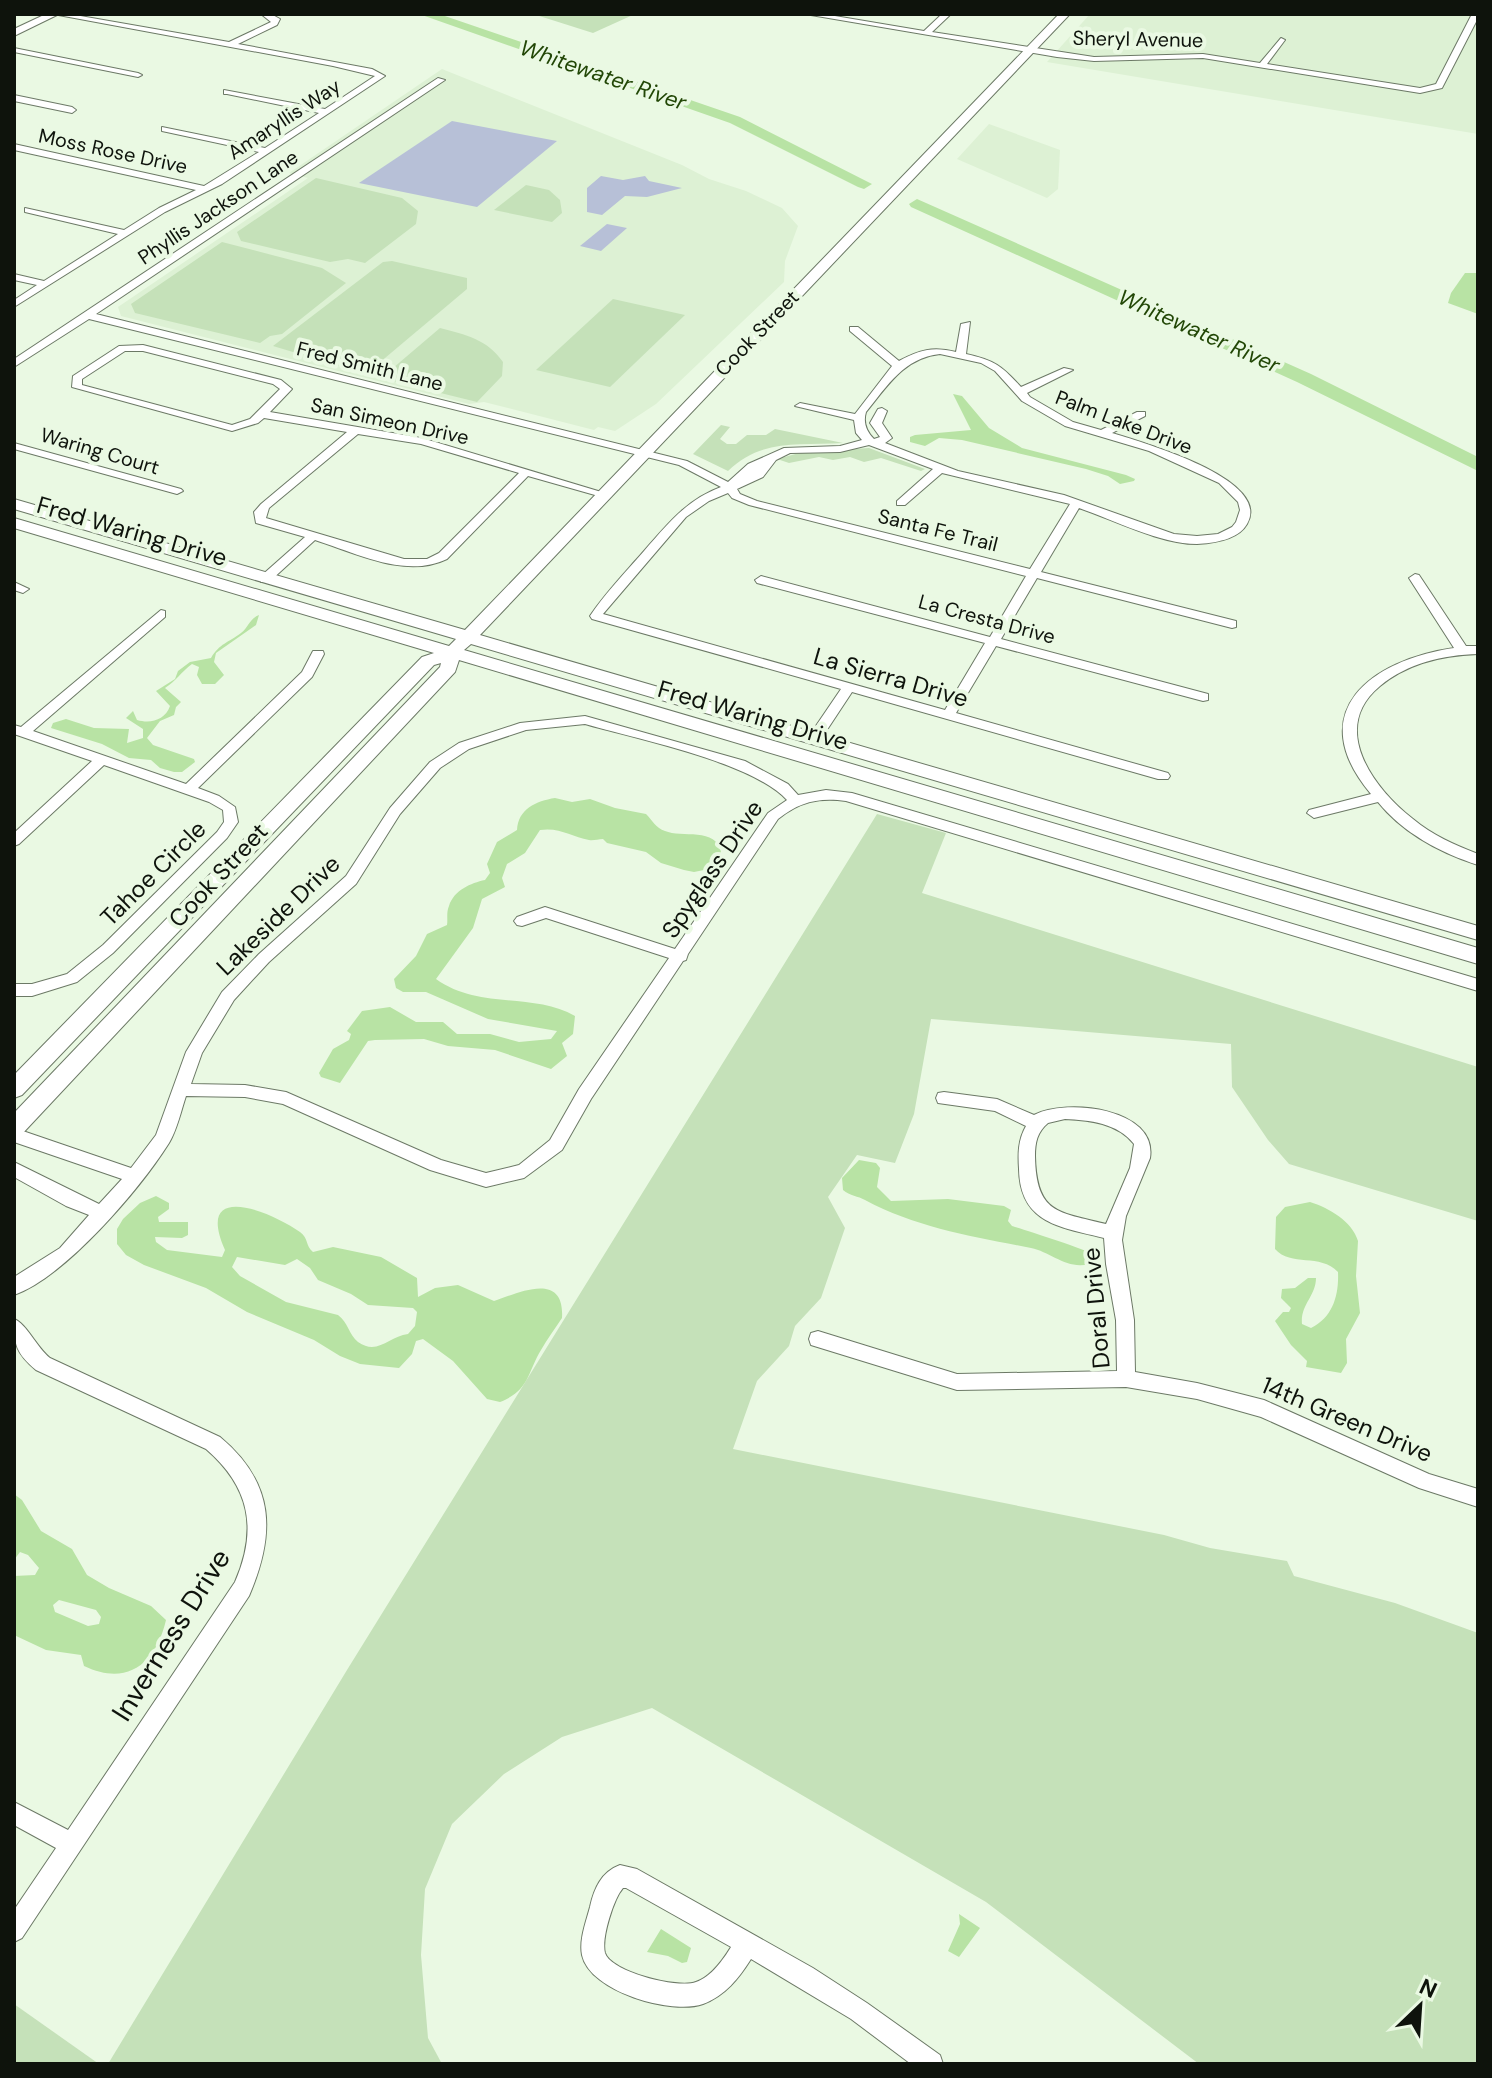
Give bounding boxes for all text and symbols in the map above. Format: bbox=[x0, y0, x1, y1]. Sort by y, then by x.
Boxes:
street label: Sheryl Avenue bbox=[1072, 25, 1204, 53]
water label: Whitewater River bbox=[516, 33, 691, 117]
street label: Amaryllis Way bbox=[223, 73, 345, 165]
street label: Moss Rose Drive bbox=[36, 123, 190, 179]
street label: Phyllis Jackson Lane bbox=[133, 144, 303, 270]
water label: Whitewater River bbox=[1114, 282, 1285, 380]
street label: Cook Street bbox=[709, 284, 805, 382]
street label: Fred Smith Lane bbox=[294, 335, 446, 397]
street label: Palm Lake Drive bbox=[1052, 384, 1196, 460]
street label: San Simeon Drive bbox=[309, 392, 471, 450]
street label: Waring Court bbox=[38, 422, 163, 480]
street label: Fred Waring Drive bbox=[33, 489, 231, 573]
street label: Santa Fe Trail bbox=[875, 503, 1001, 557]
street label: La Cresta Drive bbox=[916, 588, 1058, 650]
street label: La Sierra Drive bbox=[810, 640, 972, 714]
street label: Fred Waring Drive bbox=[654, 673, 852, 757]
street label: Spyglass Drive bbox=[654, 794, 770, 944]
street label: Tahoe Circle bbox=[94, 814, 212, 932]
street label: Cook Street bbox=[162, 816, 274, 934]
street label: Lakeside Drive bbox=[210, 848, 346, 982]
street label: Doral Drive bbox=[1075, 1246, 1117, 1370]
street label: 14th Green Drive bbox=[1257, 1369, 1437, 1469]
street label: Inverness Drive bbox=[103, 1542, 239, 1728]
north arrow bbox=[1380, 1966, 1460, 2046]
text: N bbox=[1415, 1972, 1442, 2005]

